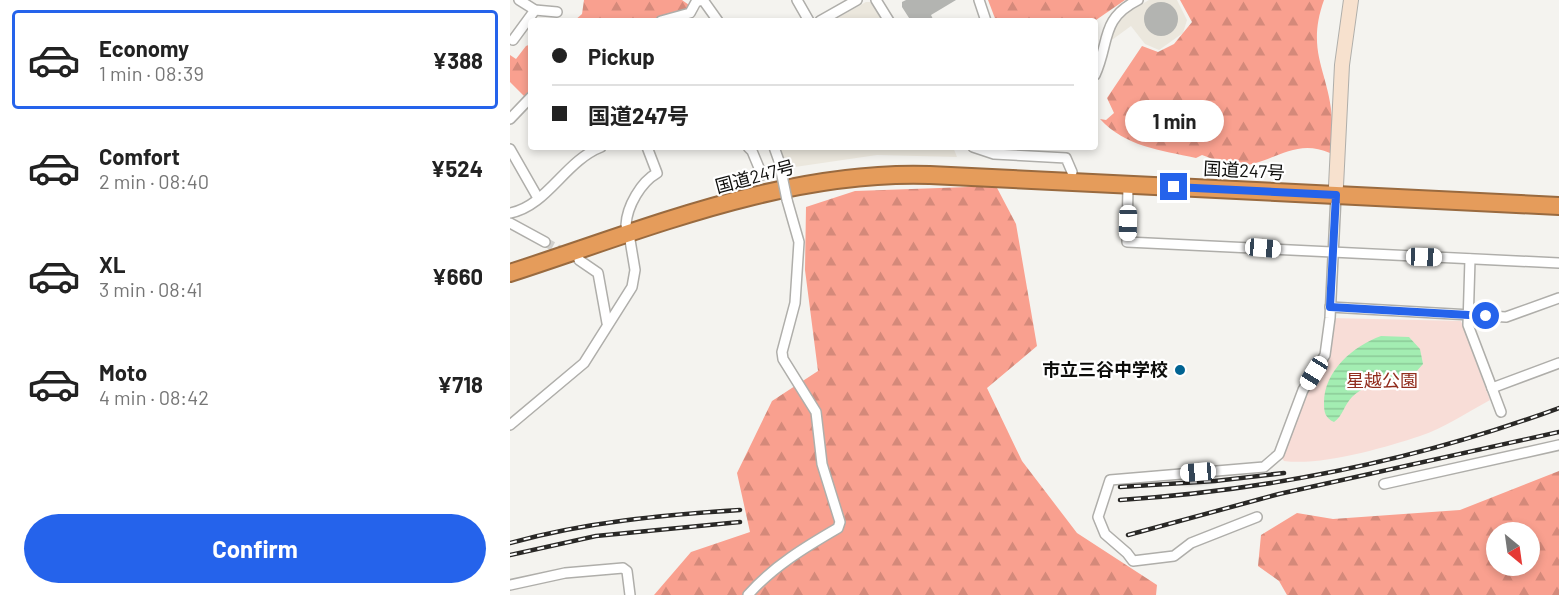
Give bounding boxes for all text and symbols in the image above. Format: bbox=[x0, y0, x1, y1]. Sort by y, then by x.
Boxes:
icon: car bbox=[27, 33, 81, 87]
text: Economy bbox=[99, 35, 189, 61]
text: Pickup bbox=[588, 43, 655, 69]
text: ¥388 bbox=[432, 47, 483, 73]
text: 1 min · 08:39 bbox=[99, 61, 204, 85]
callout: 1 min bbox=[1124, 100, 1224, 142]
text: 国道247号 bbox=[588, 102, 689, 128]
text: 1 min bbox=[1153, 109, 1196, 133]
icon: car bbox=[27, 141, 81, 195]
text: Comfort bbox=[99, 143, 180, 169]
text: ¥524 bbox=[430, 155, 483, 181]
street label: 国道247号 bbox=[713, 155, 797, 197]
street label: 国道247号 bbox=[1203, 157, 1285, 183]
text: 2 min · 08:40 bbox=[99, 169, 209, 193]
route end bbox=[1160, 173, 1187, 200]
car bbox=[1119, 205, 1137, 241]
car bbox=[1244, 237, 1282, 259]
car bbox=[1406, 247, 1442, 267]
icon: car bbox=[27, 249, 81, 303]
text: XL bbox=[99, 251, 125, 277]
text: ¥660 bbox=[432, 263, 483, 289]
text: 3 min · 08:41 bbox=[99, 277, 203, 301]
route start bbox=[1472, 302, 1499, 329]
car bbox=[1297, 353, 1331, 393]
icon: car bbox=[27, 357, 81, 411]
place label: 市立三谷中学校 bbox=[1042, 358, 1168, 380]
text: Moto bbox=[99, 359, 147, 385]
marker: 市立三谷中学校 bbox=[1173, 363, 1187, 377]
park label: 星越公園 bbox=[1346, 369, 1418, 391]
text: ¥718 bbox=[437, 371, 483, 397]
text: 4 min · 08:42 bbox=[99, 385, 209, 409]
car bbox=[1179, 461, 1217, 483]
button: Confirm bbox=[24, 514, 486, 583]
north arrow bbox=[1486, 522, 1540, 576]
map controls bbox=[1486, 522, 1540, 576]

